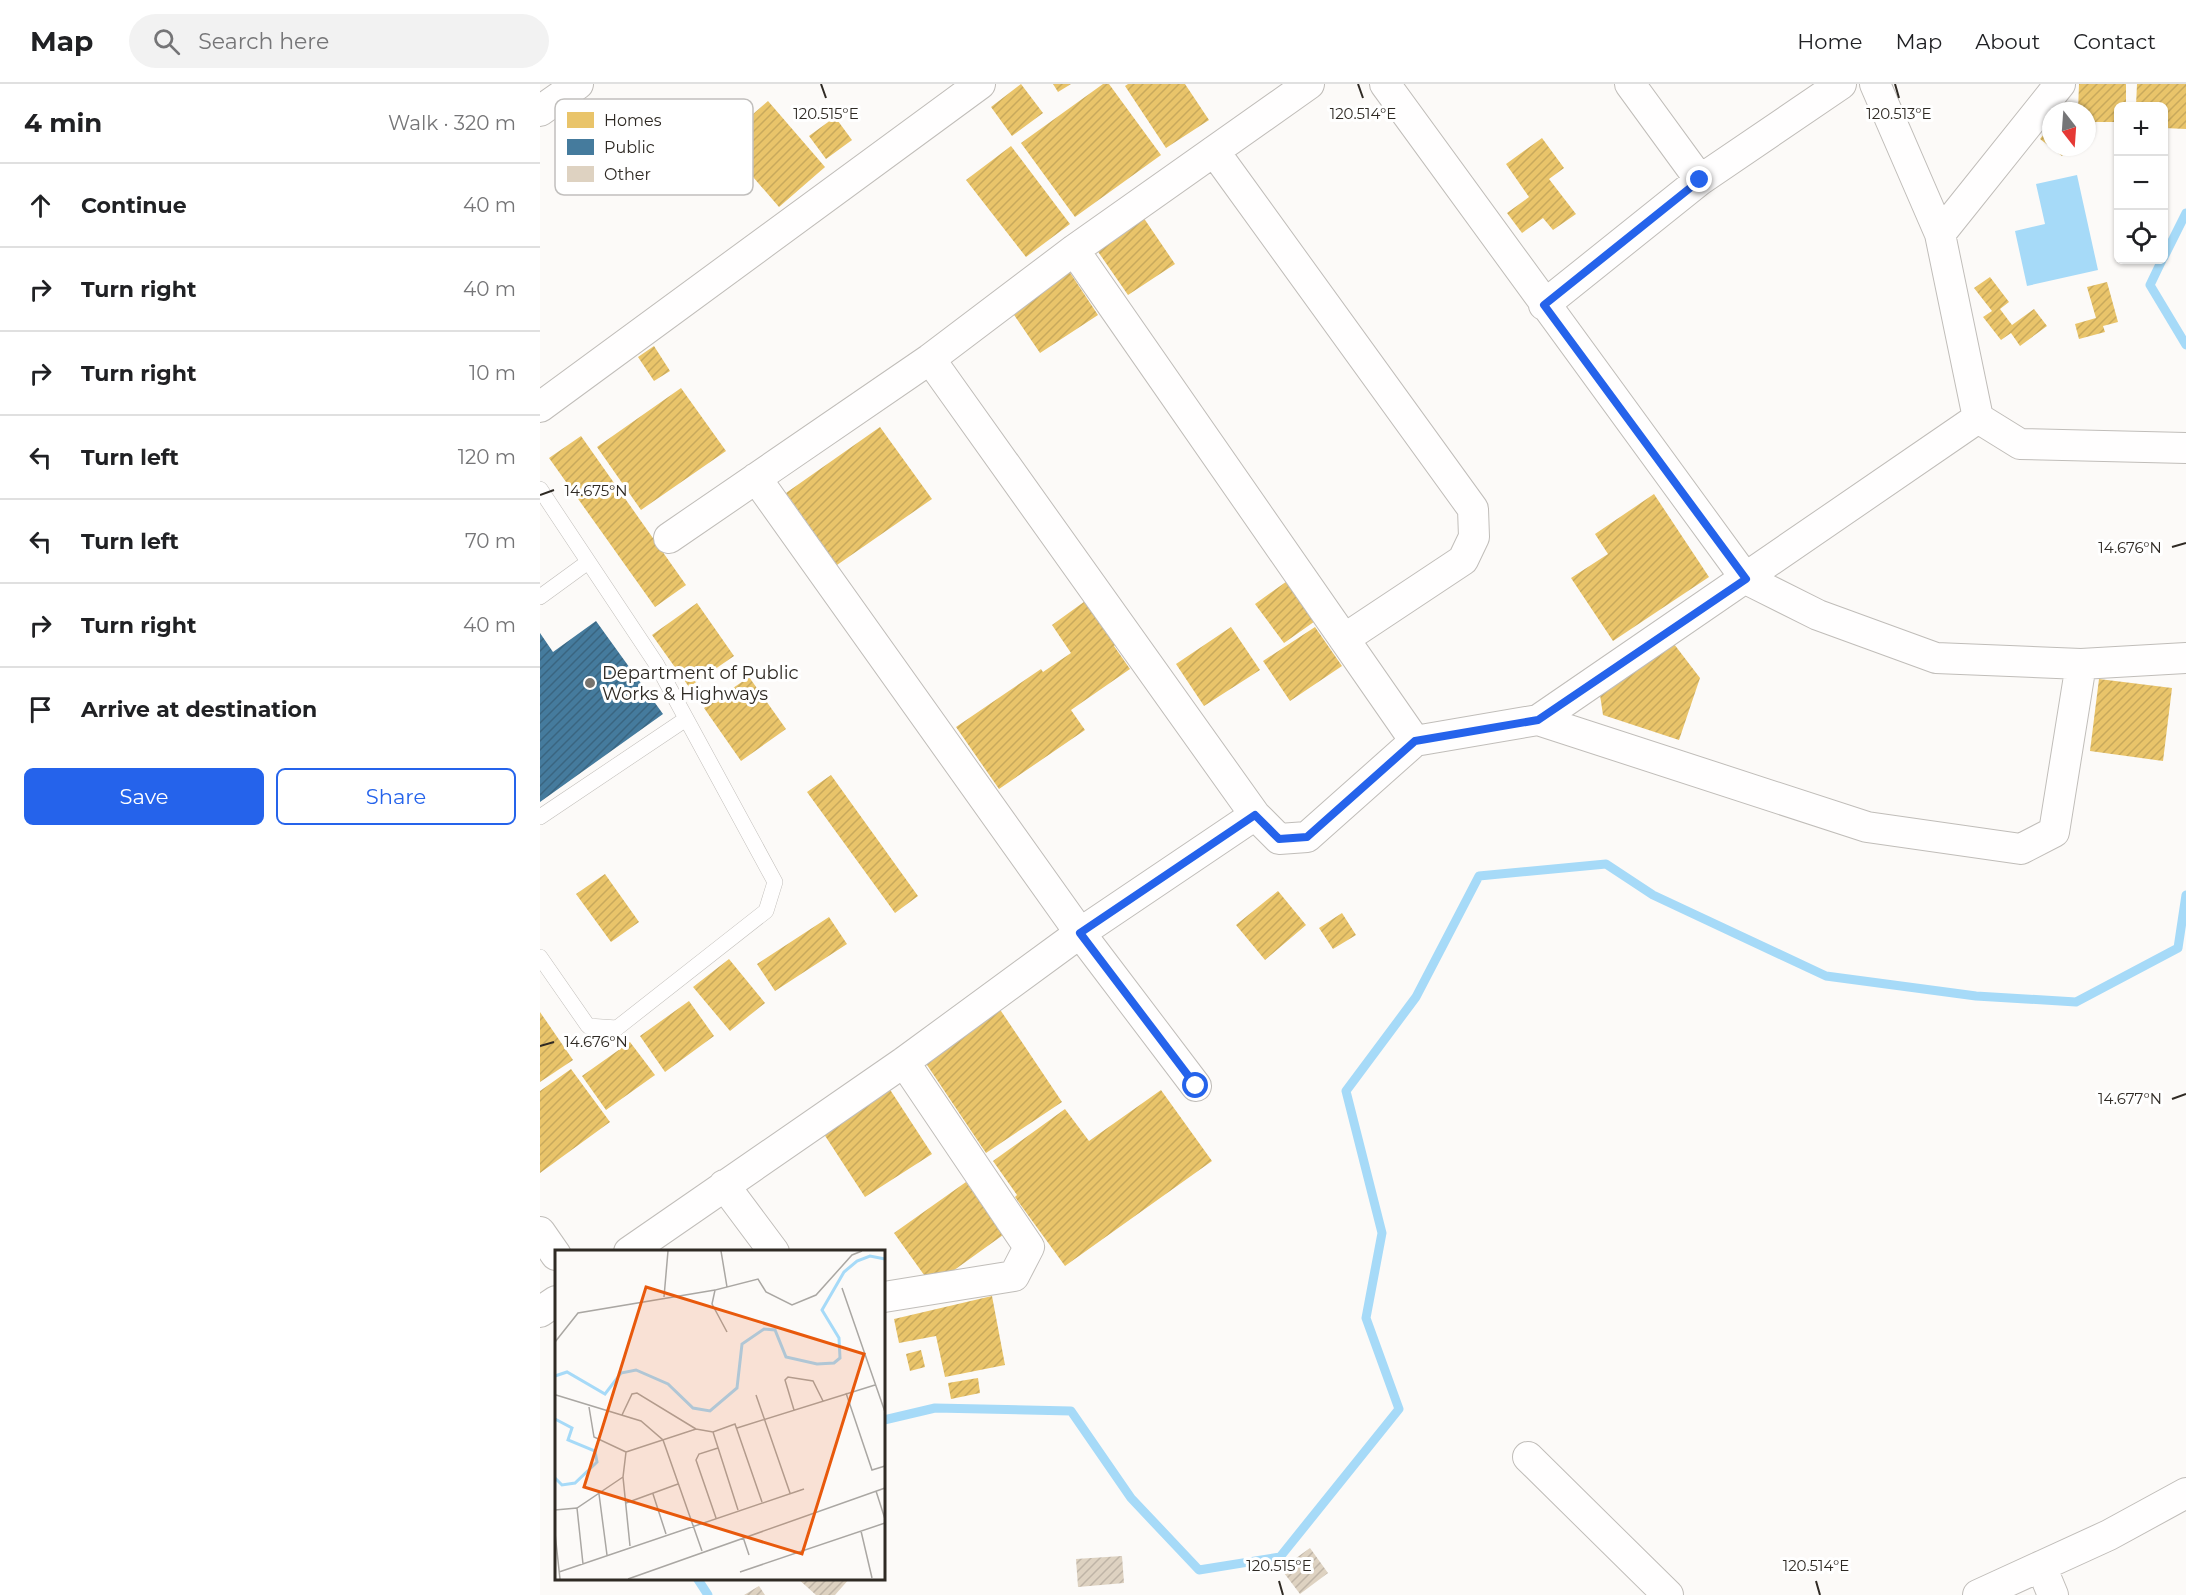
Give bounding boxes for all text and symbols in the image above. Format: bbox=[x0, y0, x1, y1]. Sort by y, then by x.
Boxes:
search box bbox=[129, 14, 549, 68]
text: Map bbox=[30, 24, 93, 58]
icon: search bbox=[150, 25, 183, 58]
text: Search here bbox=[198, 28, 329, 55]
text: Home bbox=[1797, 29, 1862, 54]
text: Map bbox=[1895, 29, 1942, 54]
text: About bbox=[1975, 29, 2040, 54]
text: Contact bbox=[2073, 29, 2156, 54]
legend bbox=[555, 99, 753, 195]
north arrow bbox=[2042, 102, 2096, 156]
map controls bbox=[2114, 102, 2168, 264]
button: + bbox=[2114, 102, 2168, 156]
text: 120.515°E bbox=[793, 104, 859, 123]
text: 120.514°E bbox=[1330, 104, 1396, 123]
text: 120.513°E bbox=[1866, 104, 1932, 123]
text: 4 min bbox=[24, 107, 102, 139]
text: Walk · 320 m bbox=[388, 111, 516, 135]
text: Homes bbox=[604, 111, 662, 130]
text: Public bbox=[604, 138, 655, 157]
button: − bbox=[2114, 156, 2168, 210]
text: Other bbox=[604, 165, 651, 184]
route end bbox=[1686, 166, 1712, 192]
icon: ahead bbox=[24, 189, 57, 222]
text: Continue bbox=[81, 192, 187, 219]
text: 40 m bbox=[463, 193, 516, 217]
button: locate bbox=[2114, 210, 2168, 264]
icon: right bbox=[24, 273, 57, 306]
text: Turn right bbox=[81, 276, 196, 303]
text: 40 m bbox=[463, 277, 516, 301]
icon: right bbox=[24, 357, 57, 390]
text: Turn right bbox=[81, 360, 196, 387]
text: 10 m bbox=[469, 361, 516, 385]
icon: left bbox=[24, 441, 57, 474]
text: Turn left bbox=[81, 444, 179, 471]
text: 120 m bbox=[458, 445, 516, 469]
text: 14.675°N bbox=[565, 481, 627, 500]
icon: left bbox=[24, 525, 57, 558]
text: Turn left bbox=[81, 528, 179, 555]
text: 70 m bbox=[465, 529, 516, 553]
text: 14.676°N bbox=[2098, 538, 2162, 557]
icon: right bbox=[24, 609, 57, 642]
text: Turn right bbox=[81, 612, 196, 639]
text: 40 m bbox=[463, 613, 516, 637]
place label: Department of Public Works & Highways bbox=[602, 662, 799, 705]
marker: Department of Public Works & Highways bbox=[583, 676, 597, 690]
icon: arrive bbox=[24, 693, 57, 726]
text: Arrive at destination bbox=[81, 696, 317, 723]
button: Save bbox=[24, 768, 264, 825]
button: Share bbox=[276, 768, 516, 825]
text: 14.676°N bbox=[564, 1032, 628, 1051]
route start bbox=[1182, 1072, 1208, 1098]
text: 14.677°N bbox=[2098, 1089, 2162, 1108]
inset map bbox=[555, 1250, 885, 1580]
text: 120.515°E bbox=[1246, 1556, 1312, 1575]
text: 120.514°E bbox=[1783, 1556, 1849, 1575]

